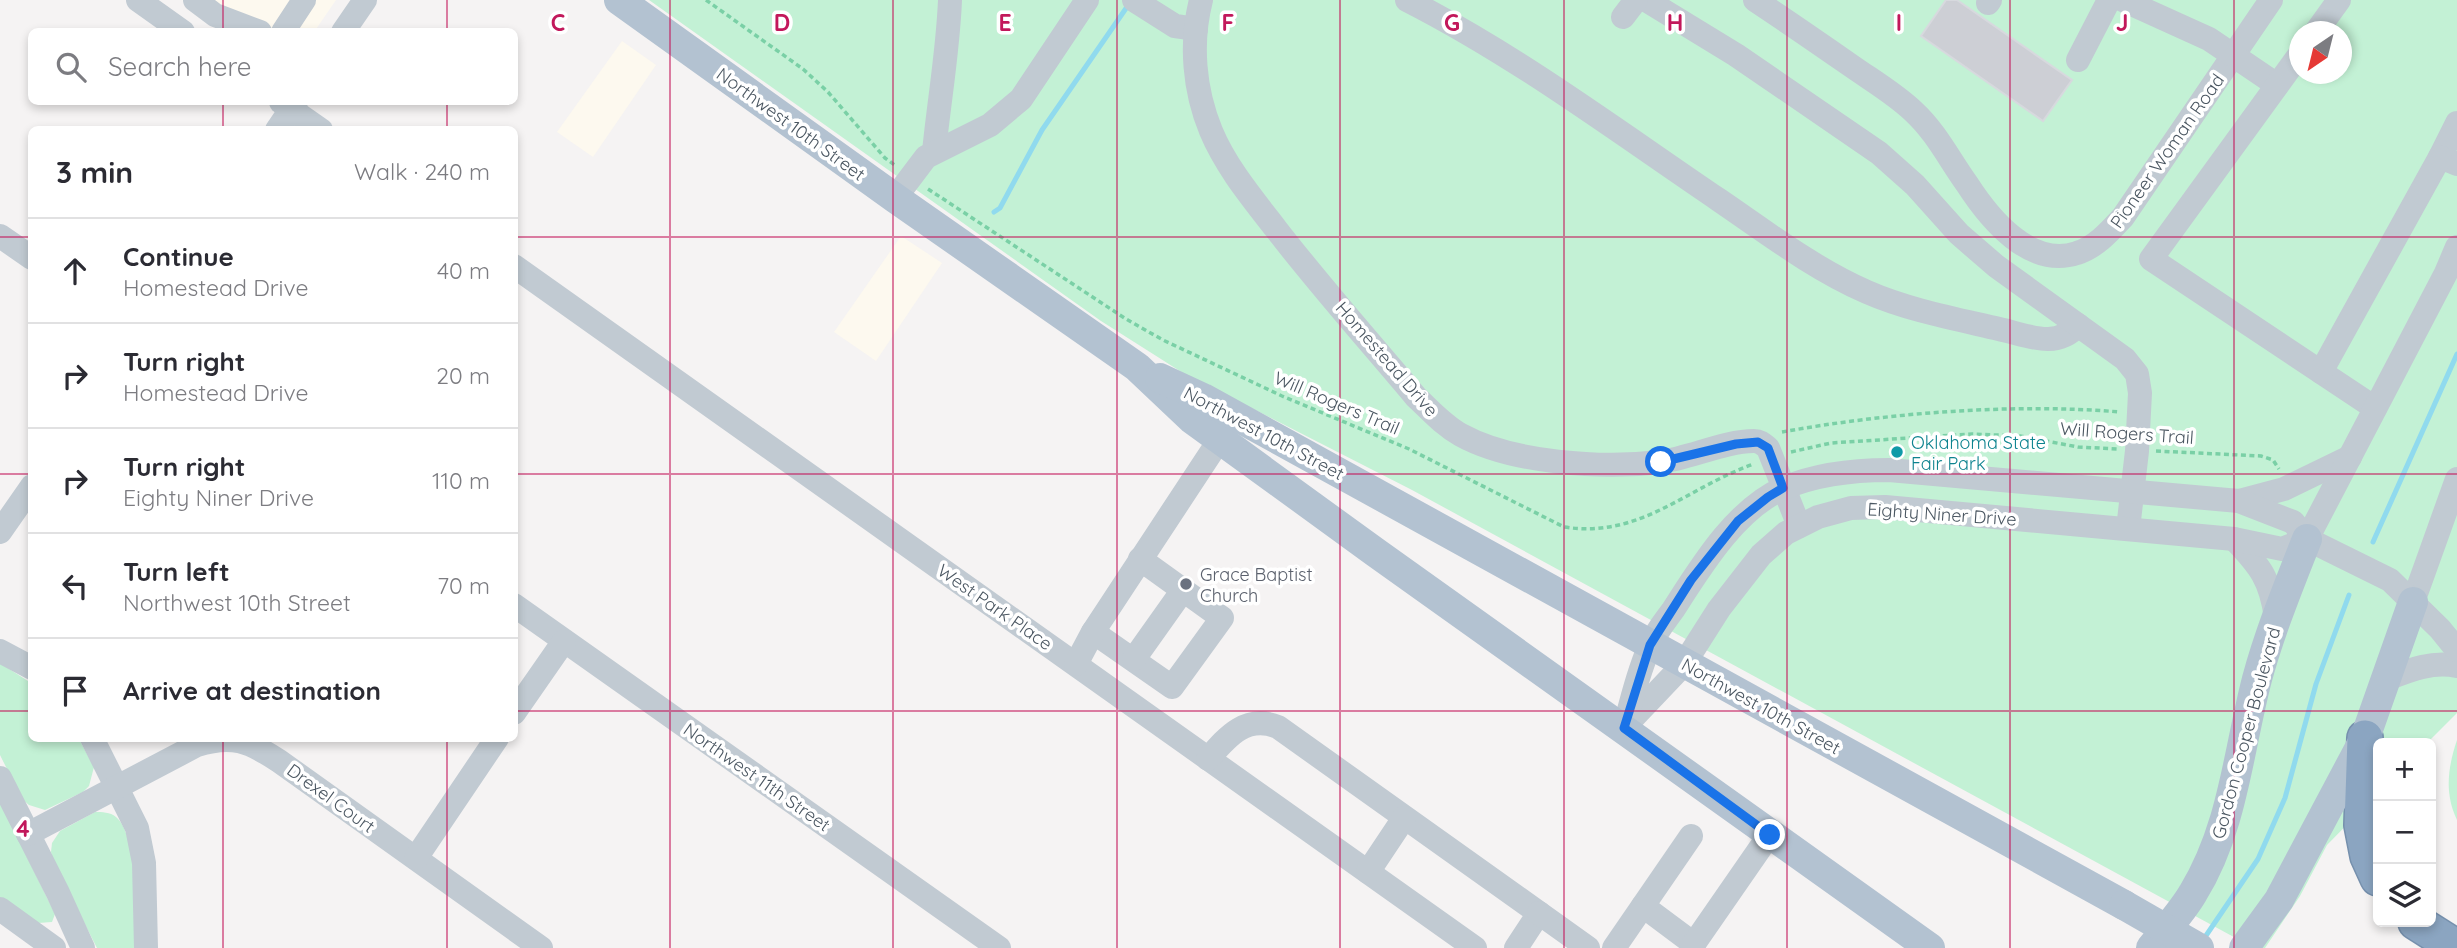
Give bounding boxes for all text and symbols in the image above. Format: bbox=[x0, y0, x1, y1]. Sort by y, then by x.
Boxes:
text: C bbox=[551, 8, 565, 37]
text: D bbox=[774, 8, 790, 37]
text: E bbox=[998, 8, 1012, 37]
text: F bbox=[1222, 8, 1234, 37]
text: G bbox=[1444, 8, 1460, 37]
text: H bbox=[1667, 8, 1683, 37]
text: I bbox=[1896, 8, 1902, 37]
text: J bbox=[2116, 8, 2128, 37]
north arrow bbox=[2289, 21, 2352, 84]
search box bbox=[28, 28, 518, 105]
icon: search bbox=[52, 48, 90, 86]
text: Search here bbox=[108, 50, 252, 83]
street label: Northwest 10th Street bbox=[712, 62, 870, 186]
street label: Pioneer Woman Road bbox=[2105, 69, 2229, 233]
text: 3 min bbox=[56, 153, 133, 191]
text: Walk · 240 m bbox=[354, 157, 490, 186]
text: Continue bbox=[123, 240, 234, 273]
icon: ahead bbox=[56, 252, 94, 290]
text: 40 m bbox=[437, 256, 490, 285]
text: Homestead Drive bbox=[123, 273, 309, 302]
street label: Homestead Drive bbox=[1331, 297, 1443, 421]
text: Turn right bbox=[123, 345, 245, 378]
icon: right bbox=[56, 357, 94, 395]
text: 20 m bbox=[436, 361, 490, 390]
street label: Will Rogers Trail bbox=[1271, 366, 1403, 440]
text: Homestead Drive bbox=[123, 378, 309, 407]
street label: Northwest 10th Street bbox=[1180, 381, 1348, 485]
street label: Will Rogers Trail bbox=[2059, 417, 2195, 449]
place label: Oklahoma State Fair Park bbox=[1911, 431, 2046, 475]
marker: Oklahoma State Fair Park bbox=[1889, 444, 1905, 460]
route start bbox=[1645, 446, 1676, 477]
text: Turn right bbox=[123, 450, 245, 483]
icon: right bbox=[56, 462, 94, 500]
text: 110 m bbox=[432, 466, 490, 495]
text: Eighty Niner Drive bbox=[123, 483, 314, 512]
street label: Eighty Niner Drive bbox=[1867, 497, 2017, 531]
text: Turn left bbox=[123, 555, 230, 588]
street label: West Park Place bbox=[933, 559, 1057, 655]
place label: Grace Baptist Church bbox=[1200, 563, 1313, 607]
icon: left bbox=[56, 567, 94, 605]
text: 70 m bbox=[437, 571, 490, 600]
marker: Grace Baptist Church bbox=[1178, 576, 1194, 592]
text: Northwest 10th Street bbox=[123, 588, 351, 617]
street label: Gordon Cooper Boulevard bbox=[2207, 625, 2285, 841]
street label: Northwest 10th Street bbox=[1677, 653, 1845, 759]
icon: arrive bbox=[56, 672, 94, 710]
text: Arrive at destination bbox=[123, 674, 381, 707]
street label: Northwest 11th Street bbox=[679, 718, 835, 836]
map controls bbox=[2373, 738, 2436, 927]
button: + bbox=[2373, 738, 2436, 801]
street label: Drexel Court bbox=[283, 758, 379, 838]
button: − bbox=[2373, 801, 2436, 864]
text: 4 bbox=[16, 814, 30, 843]
route end bbox=[1754, 819, 1785, 850]
button: layers bbox=[2373, 864, 2436, 927]

